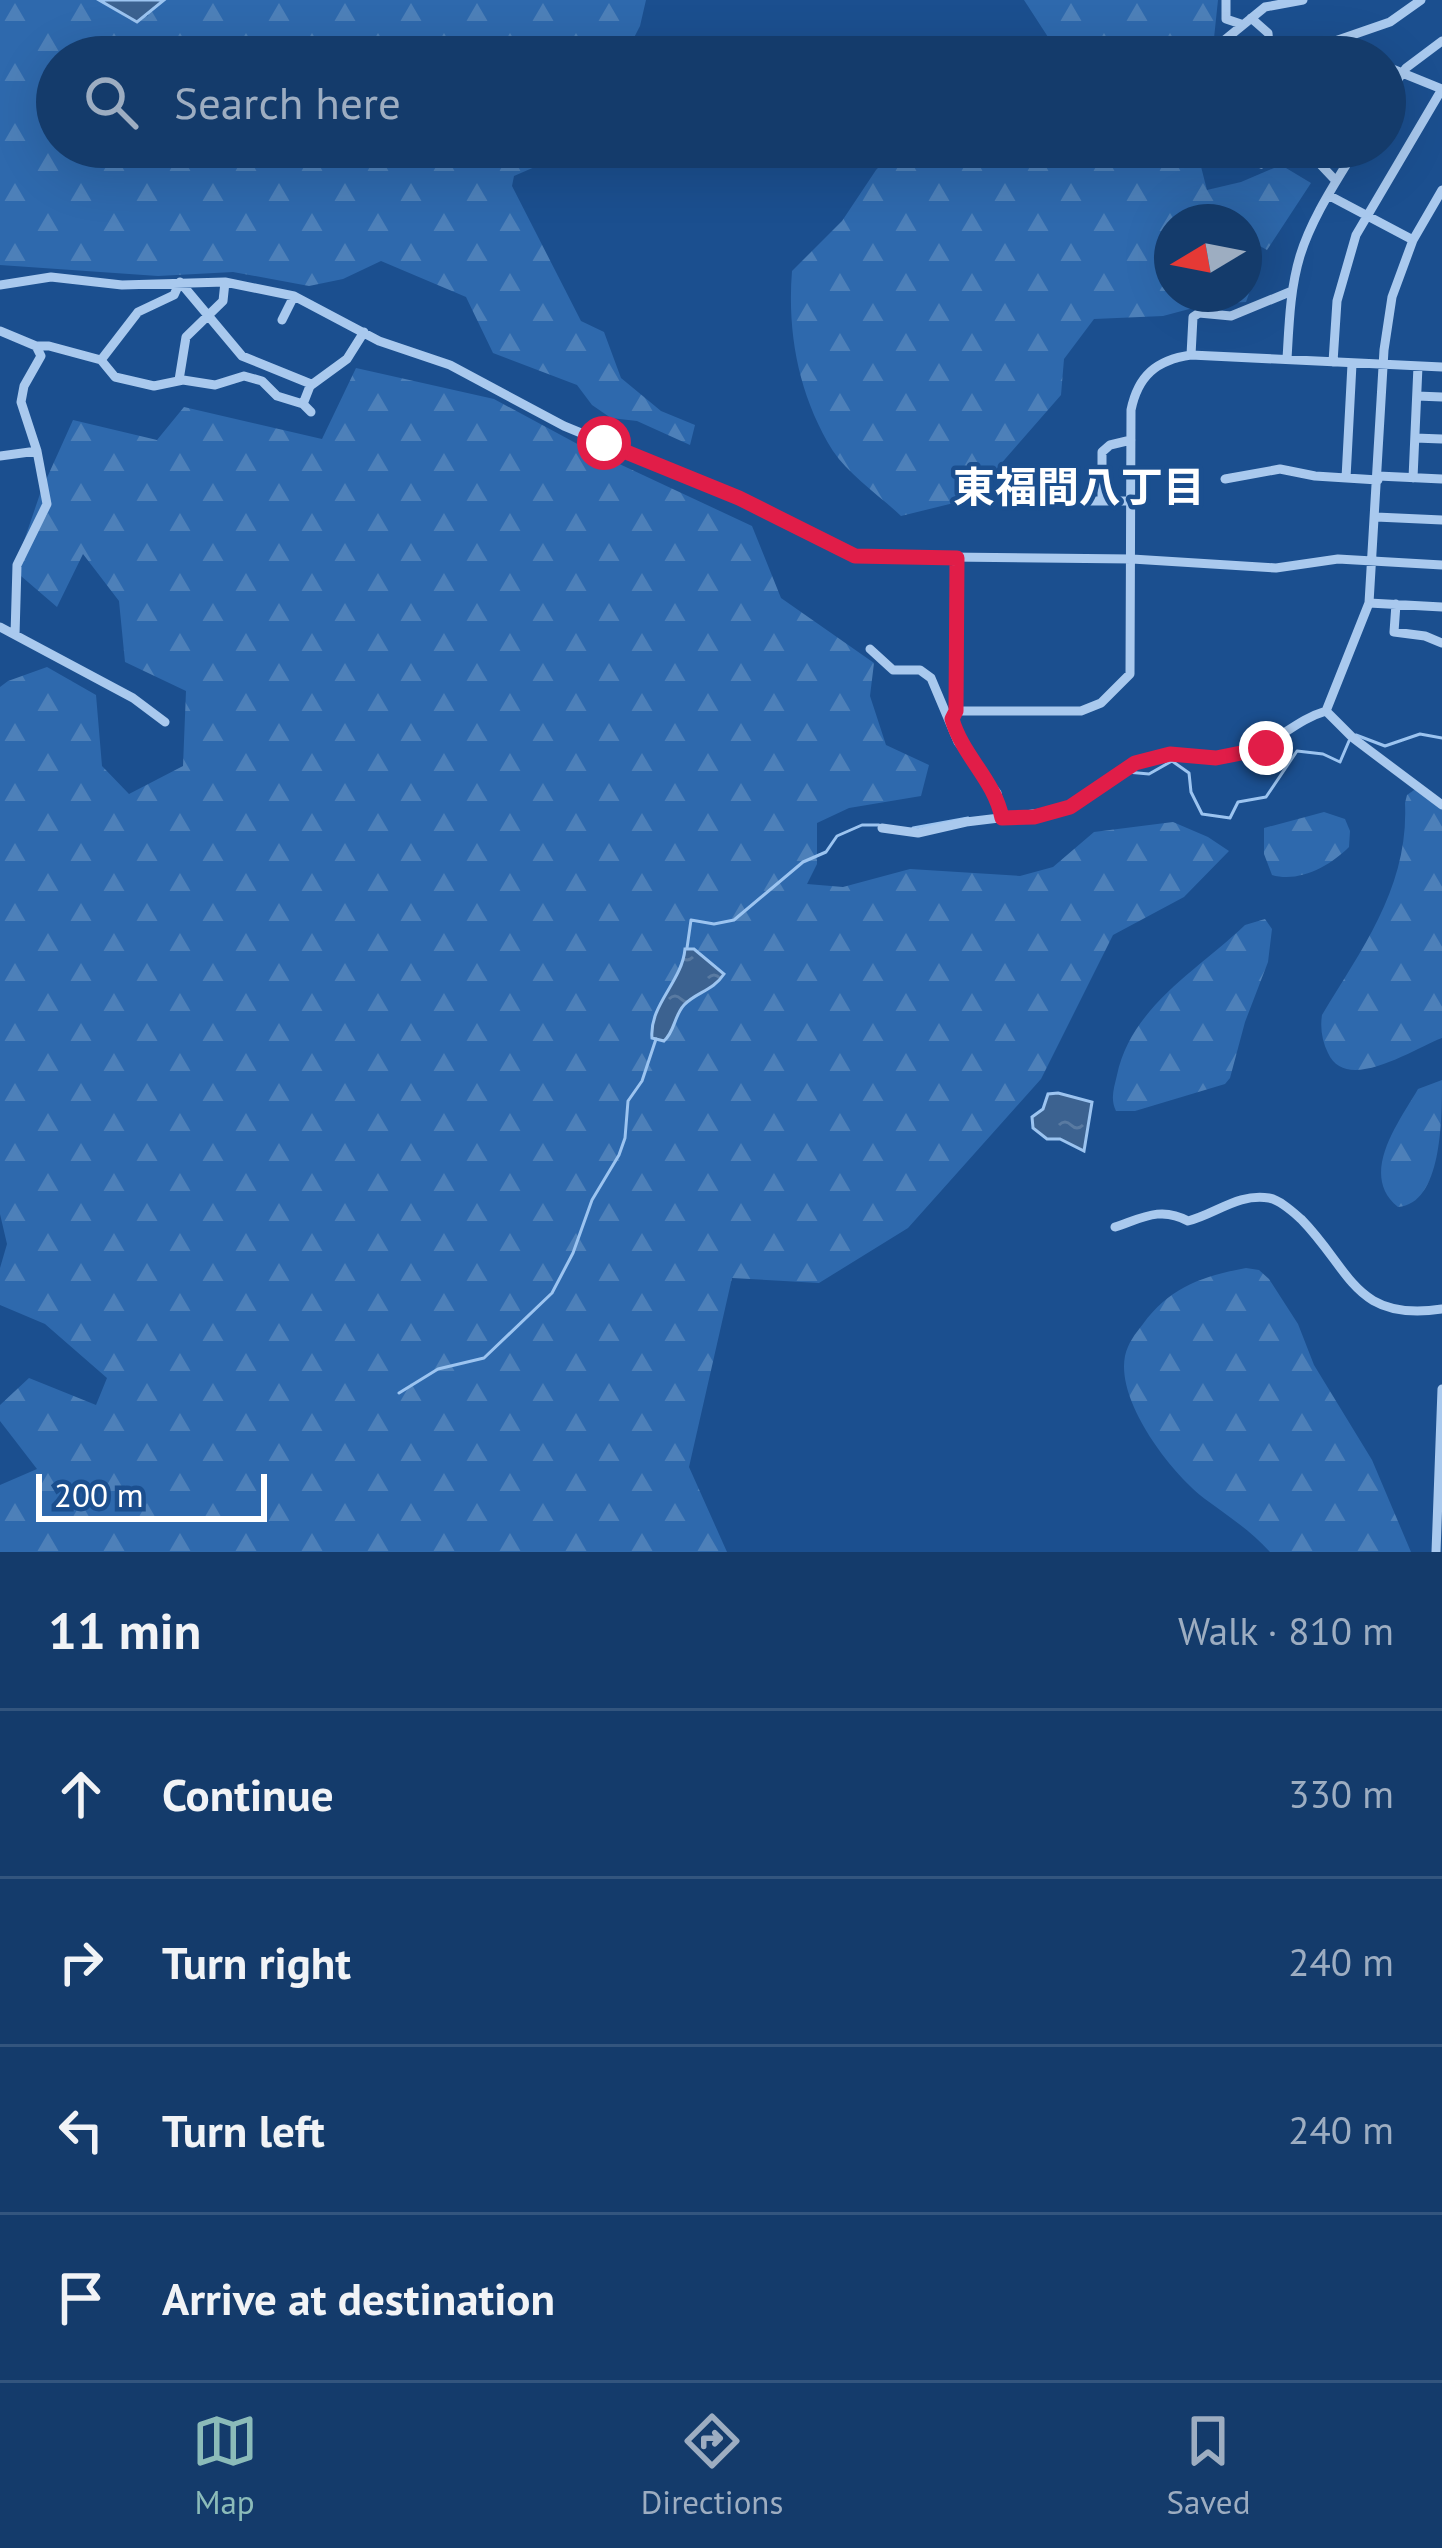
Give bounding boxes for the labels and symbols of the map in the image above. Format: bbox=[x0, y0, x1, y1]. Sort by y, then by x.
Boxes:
north arrow bbox=[1154, 204, 1262, 312]
route start bbox=[577, 416, 631, 470]
district label: 東福間八丁目 bbox=[953, 459, 1205, 514]
route end bbox=[1239, 721, 1293, 775]
scale bar bbox=[36, 1468, 267, 1521]

